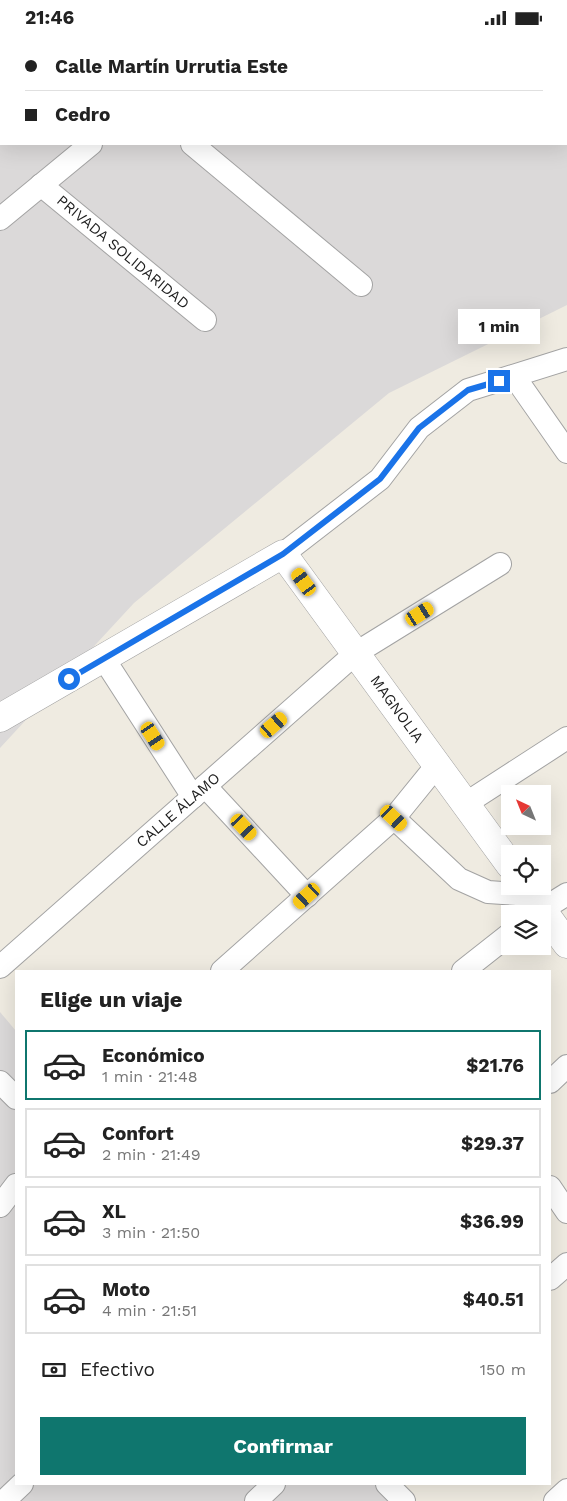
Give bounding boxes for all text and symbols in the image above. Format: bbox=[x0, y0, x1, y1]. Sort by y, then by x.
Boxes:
text: 21:46 bbox=[25, 6, 74, 29]
text: Calle Martín Urrutia Este bbox=[55, 55, 288, 78]
text: Cedro bbox=[55, 103, 110, 126]
street label: PRIVADA SOLIDARIDAD bbox=[53, 191, 193, 313]
callout: 1 min bbox=[458, 309, 540, 343]
text: 1 min bbox=[478, 317, 520, 336]
route end bbox=[488, 370, 510, 392]
car bbox=[289, 565, 318, 599]
car bbox=[403, 600, 436, 628]
route start bbox=[58, 668, 80, 690]
street label: MAGNOLIA bbox=[367, 672, 427, 746]
car bbox=[257, 709, 290, 741]
car bbox=[138, 719, 167, 753]
street label: CALLE ÁLAMO bbox=[132, 769, 224, 851]
north arrow bbox=[501, 785, 551, 835]
map controls bbox=[501, 785, 551, 955]
car bbox=[377, 802, 410, 834]
car bbox=[228, 811, 259, 843]
button: locate bbox=[501, 845, 551, 895]
car bbox=[290, 880, 323, 912]
button: layers bbox=[501, 905, 551, 955]
text: Elige un viaje bbox=[40, 987, 183, 1012]
icon: car bbox=[42, 1043, 87, 1088]
text: Económico bbox=[102, 1044, 205, 1067]
text: $21.76 bbox=[466, 1054, 524, 1077]
text: 1 min · 21:48 bbox=[102, 1067, 198, 1086]
icon: car bbox=[42, 1121, 87, 1166]
text: Confort bbox=[102, 1122, 173, 1145]
text: $29.37 bbox=[461, 1132, 524, 1155]
text: 2 min · 21:49 bbox=[102, 1145, 201, 1164]
icon: car bbox=[42, 1199, 87, 1244]
text: XL bbox=[102, 1200, 126, 1223]
text: $36.99 bbox=[460, 1210, 524, 1233]
text: 3 min · 21:50 bbox=[102, 1223, 200, 1242]
icon: car bbox=[42, 1277, 87, 1322]
text: Moto bbox=[102, 1278, 150, 1301]
text: $40.51 bbox=[463, 1288, 524, 1311]
text: 4 min · 21:51 bbox=[102, 1301, 197, 1320]
icon: cash bbox=[40, 1356, 68, 1384]
text: Efectivo bbox=[80, 1358, 155, 1381]
text: 150 m bbox=[480, 1360, 526, 1379]
button: Confirmar bbox=[40, 1417, 526, 1475]

